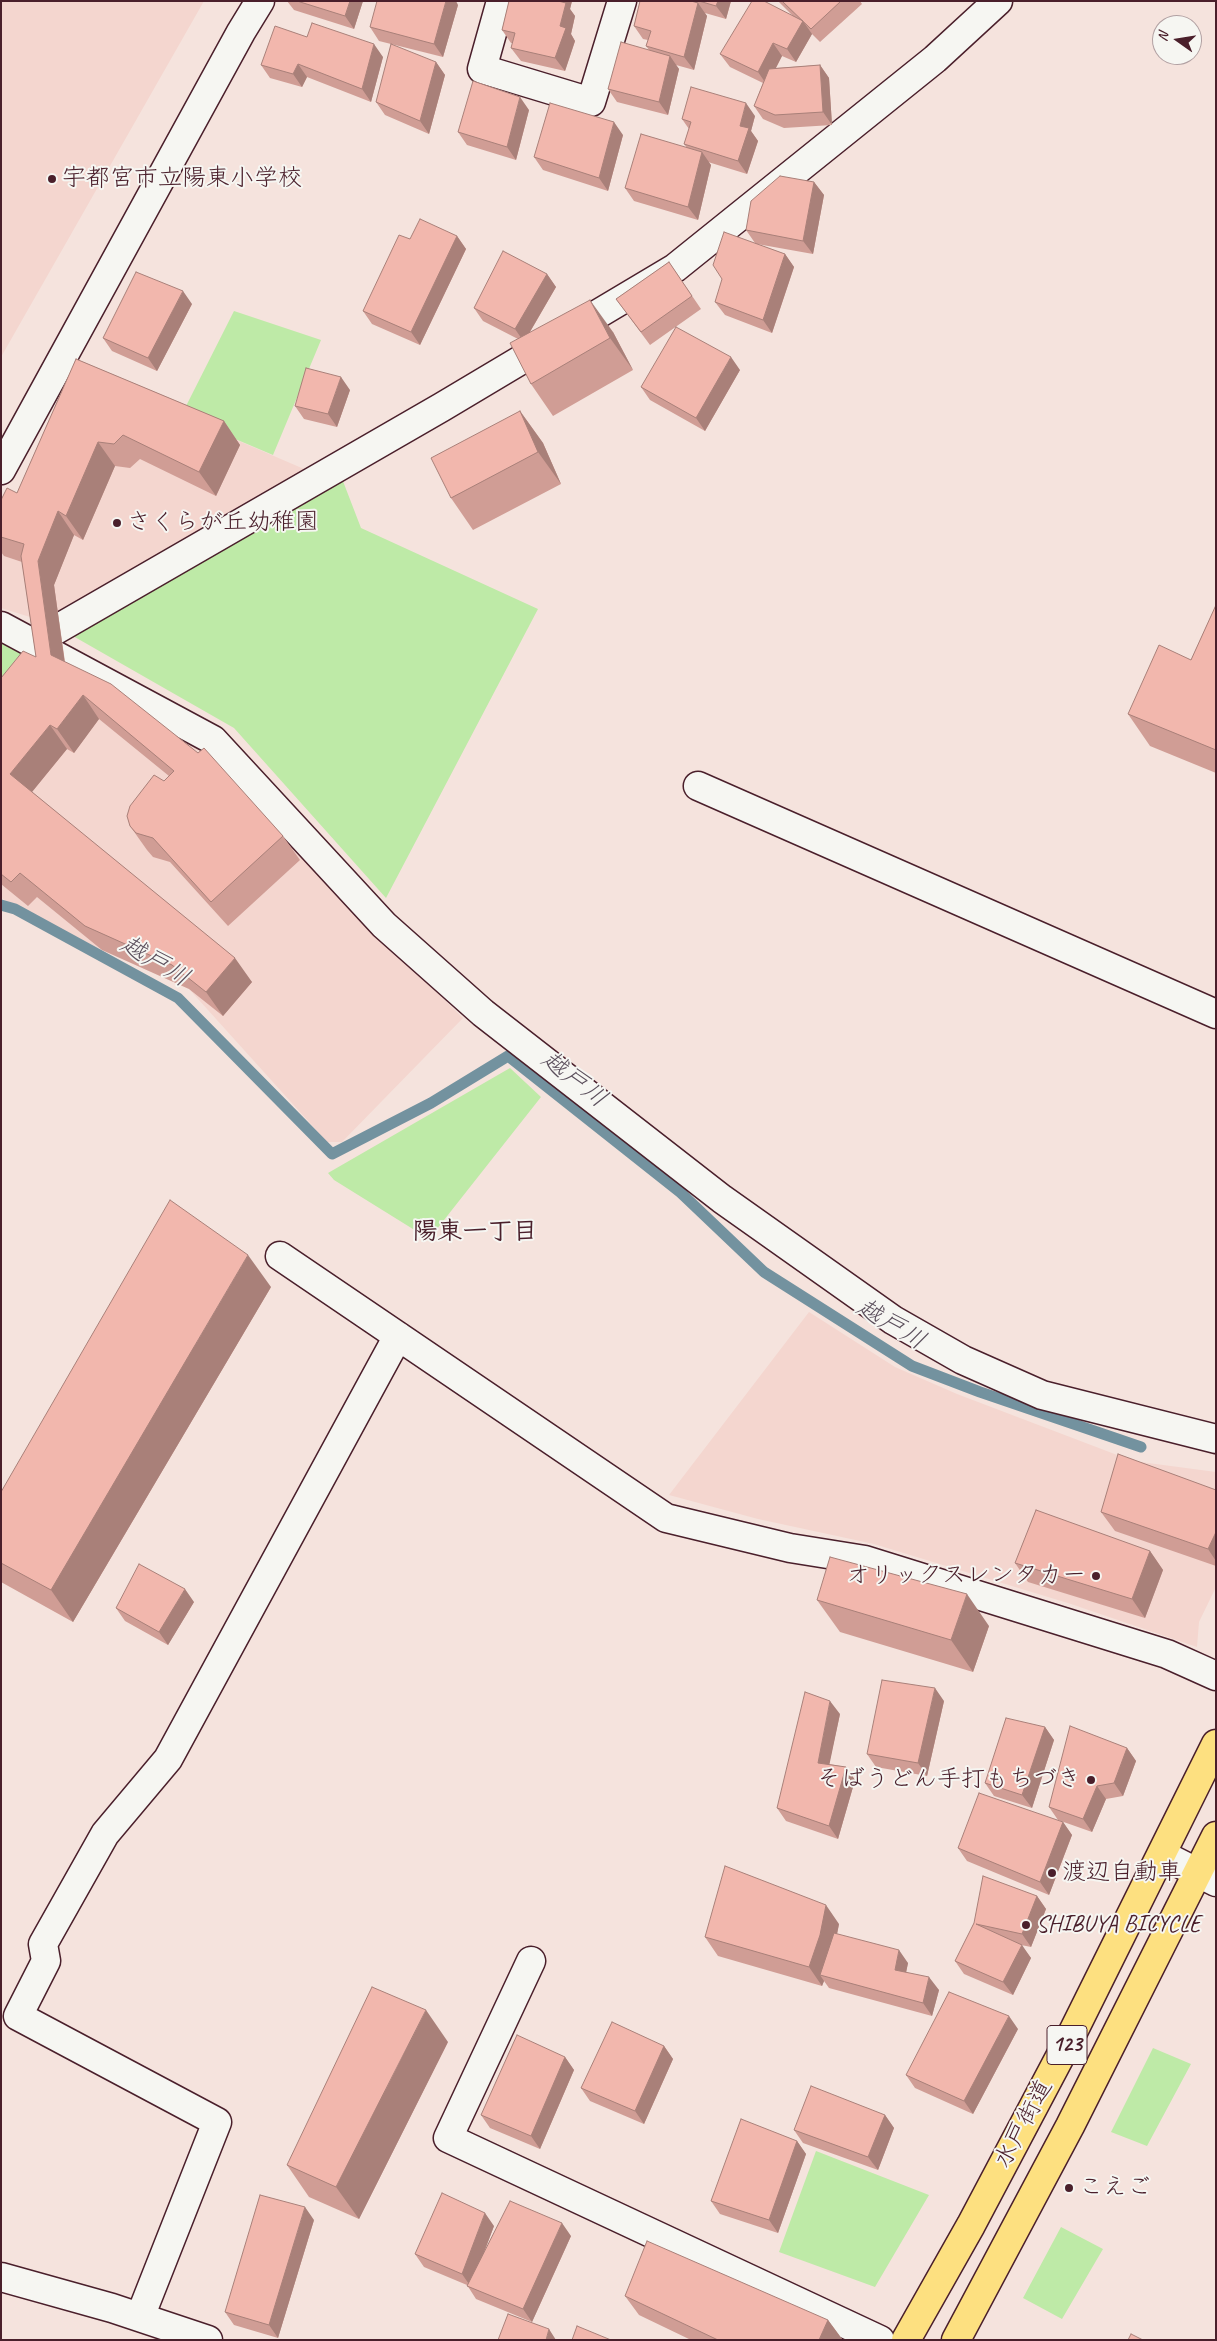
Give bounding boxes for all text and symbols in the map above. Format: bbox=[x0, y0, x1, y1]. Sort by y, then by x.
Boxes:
north arrow bbox=[1152, 15, 1202, 65]
text: N bbox=[1154, 31, 1172, 43]
place label: 宇都宮市立陽東小学校 bbox=[62, 165, 302, 193]
marker: 宇都宮市立陽東小学校 bbox=[46, 173, 58, 185]
place label: さくらが丘幼稚園 bbox=[127, 509, 319, 537]
marker: さくらが丘幼稚園 bbox=[111, 517, 123, 529]
water label: 越戸川 bbox=[115, 930, 195, 994]
water label: 越戸川 bbox=[535, 1045, 613, 1115]
district label: 陽東一丁目 bbox=[413, 1217, 537, 1247]
water label: 越戸川 bbox=[851, 1293, 931, 1357]
place label: オリックスレンタカー bbox=[846, 1562, 1086, 1590]
marker: オリックスレンタカー bbox=[1090, 1570, 1102, 1582]
place label: そばうどん手打もちづき bbox=[817, 1766, 1081, 1794]
marker: そばうどん手打もちづき bbox=[1085, 1774, 1097, 1786]
place label: 渡辺自動車 bbox=[1062, 1859, 1182, 1887]
marker: 渡辺自動車 bbox=[1046, 1867, 1058, 1879]
place label: SHIBUYA BICYCLE bbox=[1036, 1911, 1201, 1939]
marker: SHIBUYA BICYCLE bbox=[1020, 1919, 1032, 1931]
road number: 123 bbox=[1047, 2026, 1087, 2064]
street label: 水戸街道 bbox=[989, 2075, 1059, 2173]
place label: こえご bbox=[1079, 2174, 1151, 2202]
marker: こえご bbox=[1063, 2182, 1075, 2194]

